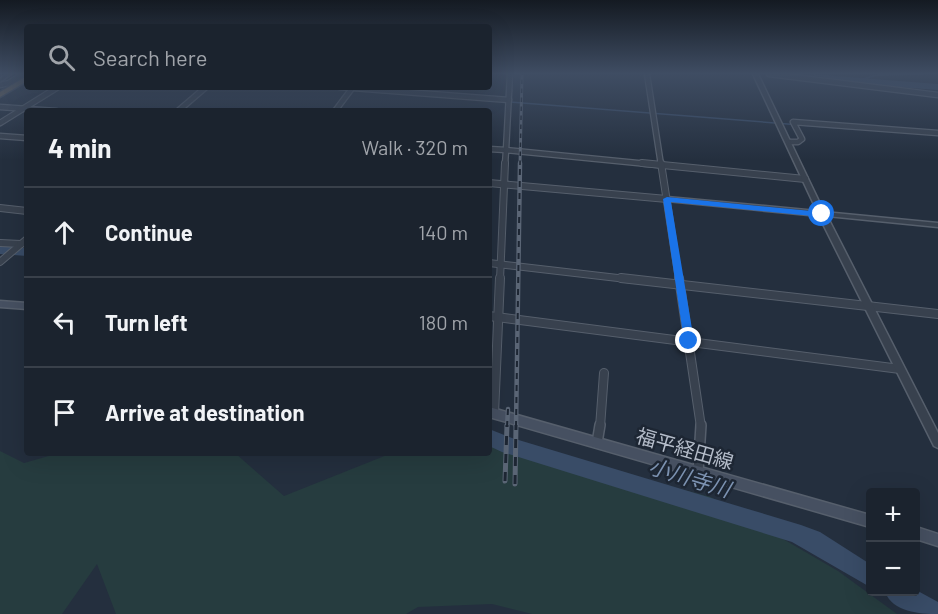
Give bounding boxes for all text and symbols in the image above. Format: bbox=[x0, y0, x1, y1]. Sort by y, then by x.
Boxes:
search box bbox=[24, 24, 492, 90]
icon: search bbox=[45, 41, 78, 74]
text: Search here bbox=[93, 44, 207, 70]
text: 4 min bbox=[48, 132, 112, 163]
text: Walk · 320 m bbox=[361, 135, 468, 159]
route start bbox=[808, 200, 834, 226]
icon: ahead bbox=[48, 216, 81, 249]
text: Continue bbox=[105, 219, 193, 245]
text: 140 m bbox=[418, 220, 468, 244]
icon: left bbox=[48, 306, 81, 339]
text: Turn left bbox=[105, 309, 188, 335]
text: 180 m bbox=[419, 310, 468, 334]
route end bbox=[675, 327, 701, 353]
icon: arrive bbox=[48, 396, 81, 429]
text: Arrive at destination bbox=[105, 399, 304, 425]
street label: 福平経田線 bbox=[634, 423, 736, 473]
water label: 小川寺川 bbox=[646, 453, 736, 502]
map controls bbox=[866, 488, 920, 596]
button: + bbox=[866, 488, 920, 542]
button: − bbox=[866, 542, 920, 596]

